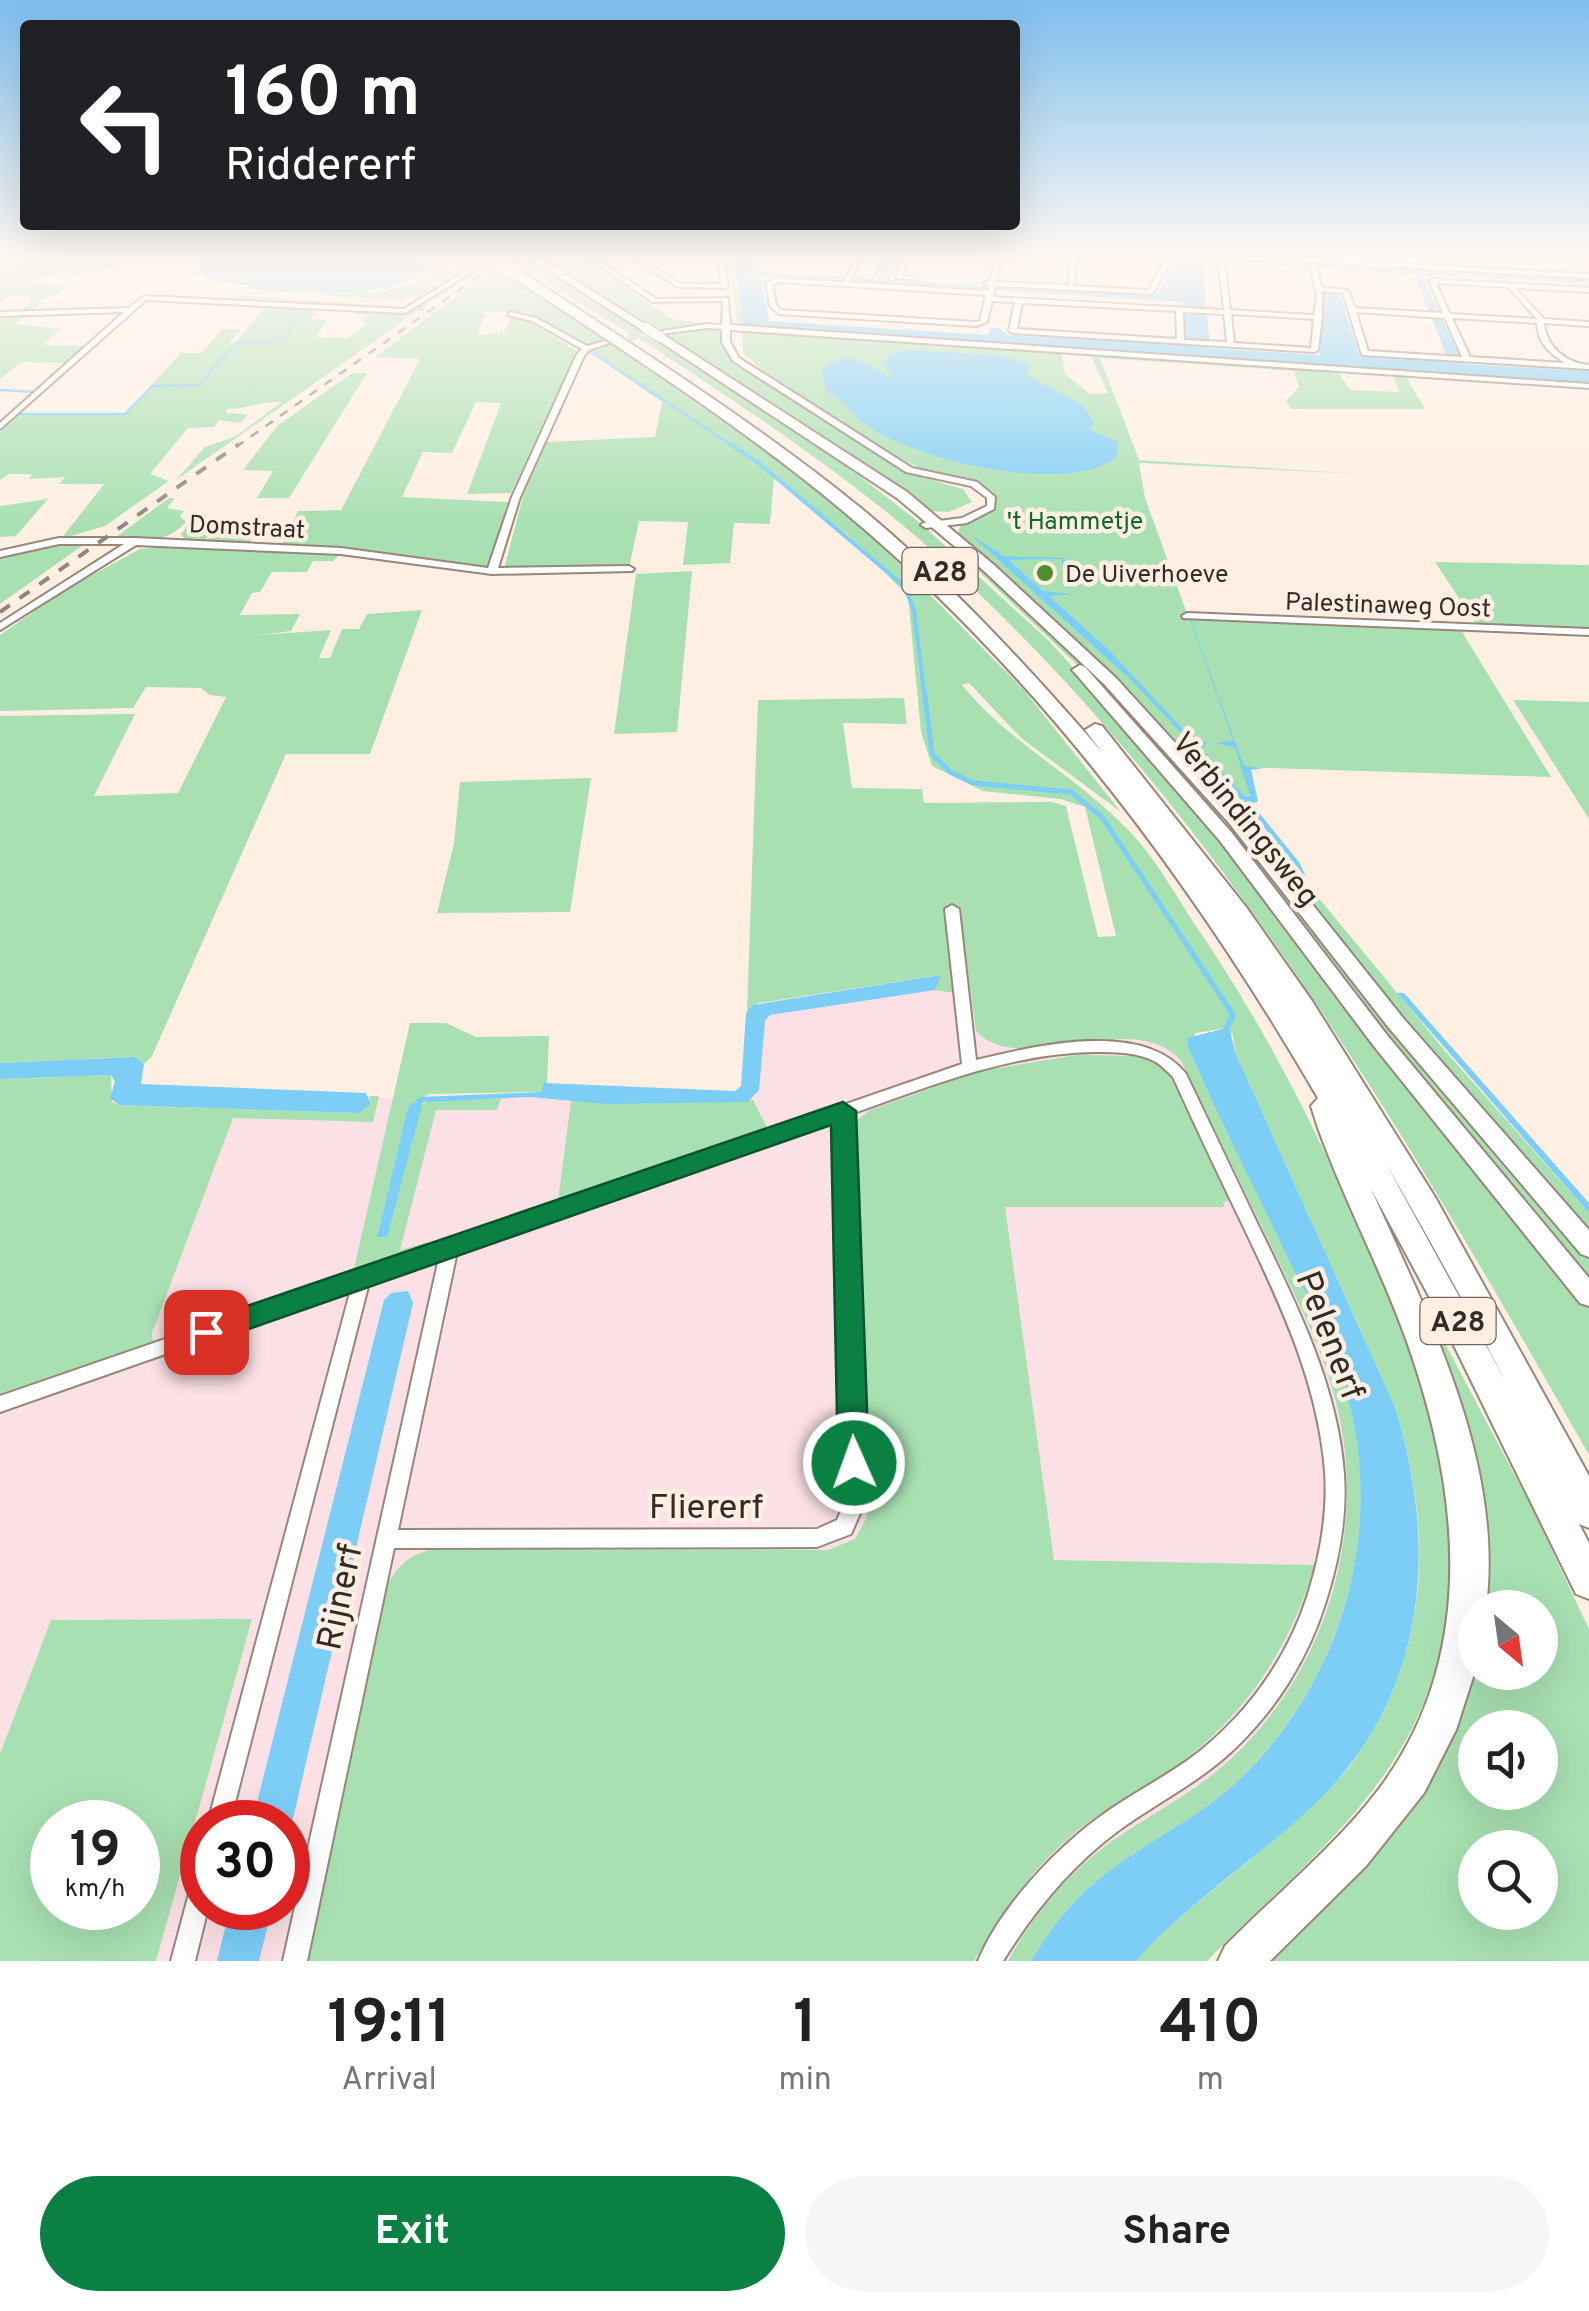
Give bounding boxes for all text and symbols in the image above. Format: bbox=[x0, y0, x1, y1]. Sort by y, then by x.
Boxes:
text: 160 m bbox=[225, 52, 421, 141]
icon: left bbox=[60, 60, 190, 190]
text: Riddererf bbox=[225, 139, 416, 196]
park label: 't Hammetje bbox=[1007, 507, 1143, 539]
street label: Domstraat bbox=[188, 510, 306, 548]
road number: A28 bbox=[902, 548, 978, 594]
place label: De Uiverhoeve bbox=[1065, 560, 1229, 592]
marker: De Uiverhoeve bbox=[1034, 562, 1056, 584]
street label: Palestinaweg Oost bbox=[1284, 587, 1491, 627]
street label: Verbindingsweg bbox=[1162, 726, 1326, 915]
street label: Pelenerf bbox=[1284, 1266, 1373, 1407]
pin bbox=[164, 1290, 249, 1375]
road number: A28 bbox=[1420, 1298, 1496, 1344]
icon: arrive bbox=[179, 1305, 234, 1360]
position arrow bbox=[802, 1411, 906, 1515]
street label: Fliererf bbox=[649, 1487, 764, 1531]
street label: Rijnerf bbox=[309, 1540, 375, 1655]
north arrow bbox=[1458, 1590, 1558, 1690]
map controls bbox=[1458, 1590, 1558, 1930]
button: sound bbox=[1458, 1710, 1558, 1810]
speed limit sign: 30 bbox=[180, 1800, 310, 1930]
text: 19 bbox=[70, 1821, 120, 1884]
button: search bbox=[1458, 1830, 1558, 1930]
text: km/h bbox=[65, 1874, 125, 1906]
text: 19:11 bbox=[328, 1988, 451, 2064]
text: 1 bbox=[793, 1988, 817, 2064]
text: 410 bbox=[1159, 1988, 1261, 2064]
text: Arrival bbox=[342, 2061, 437, 2101]
text: min bbox=[779, 2061, 832, 2101]
text: m bbox=[1197, 2061, 1224, 2101]
button: Exit bbox=[40, 2176, 785, 2291]
button: Share bbox=[805, 2176, 1549, 2291]

